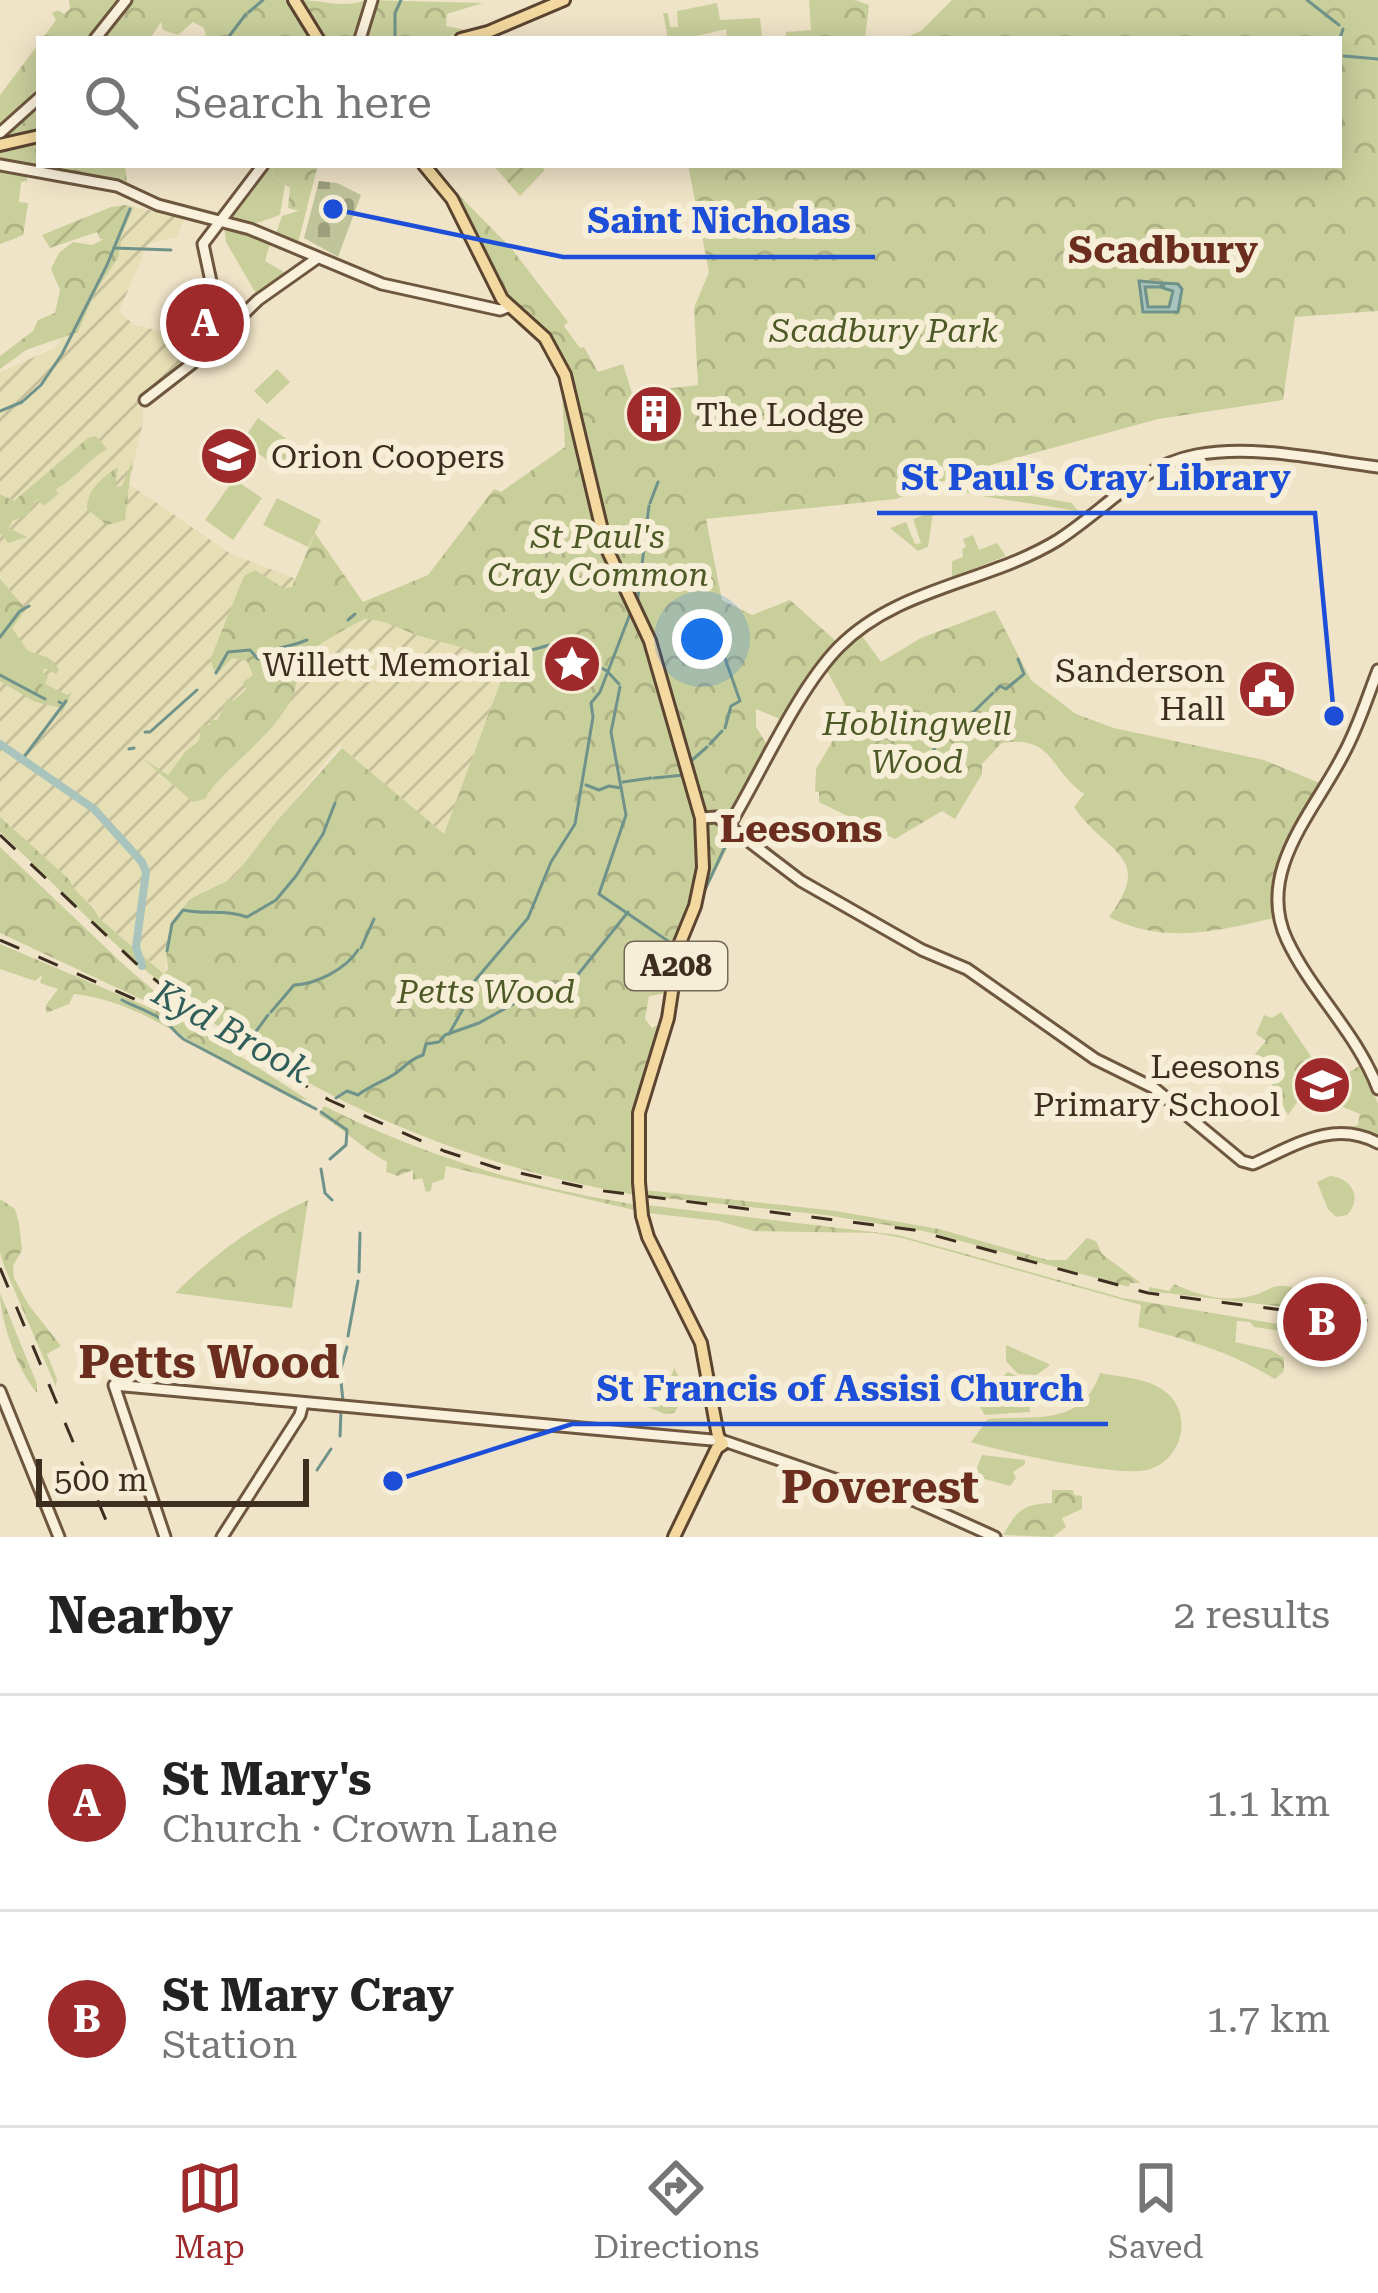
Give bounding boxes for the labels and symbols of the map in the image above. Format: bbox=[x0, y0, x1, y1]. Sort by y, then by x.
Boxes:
callout: Saint Nicholas bbox=[563, 185, 875, 257]
text: Saint Nicholas bbox=[587, 200, 851, 242]
district label: Scadbury bbox=[1068, 227, 1258, 273]
pin: A bbox=[166, 278, 244, 368]
park label: Scadbury Park bbox=[769, 311, 998, 350]
building icon: The Lodge bbox=[623, 383, 685, 445]
place label: The Lodge bbox=[696, 395, 864, 434]
school or university icon: Orion Coopers bbox=[198, 425, 260, 487]
place label: Orion Coopers bbox=[271, 437, 504, 476]
callout: St Paul's Cray Library bbox=[877, 441, 1315, 513]
text: St Paul's Cray Library bbox=[901, 457, 1291, 499]
park label: St Paul's Cray Common bbox=[487, 517, 709, 594]
your location bbox=[672, 609, 732, 669]
place icon: Willett Memorial bbox=[541, 633, 603, 695]
place label: Willett Memorial bbox=[262, 645, 530, 684]
place label: Sanderson Hall bbox=[1055, 651, 1225, 728]
public building icon: Sanderson Hall bbox=[1236, 658, 1298, 720]
park label: Hoblingwell Wood bbox=[821, 704, 1012, 781]
district label: Leesons bbox=[720, 806, 882, 852]
road number: A208 bbox=[625, 942, 727, 990]
water label: Kyd Brook bbox=[144, 971, 318, 1093]
park label: Petts Wood bbox=[396, 972, 575, 1011]
place label: Leesons Primary School bbox=[1033, 1047, 1280, 1124]
school or university icon: Leesons Primary School bbox=[1291, 1054, 1353, 1116]
pin: B bbox=[1283, 1277, 1361, 1367]
district label: Petts Wood bbox=[79, 1336, 339, 1389]
callout: St Francis of Assisi Church bbox=[572, 1352, 1108, 1424]
text: St Francis of Assisi Church bbox=[596, 1368, 1084, 1410]
scale bar bbox=[36, 1453, 309, 1506]
district label: Poverest bbox=[781, 1461, 979, 1514]

